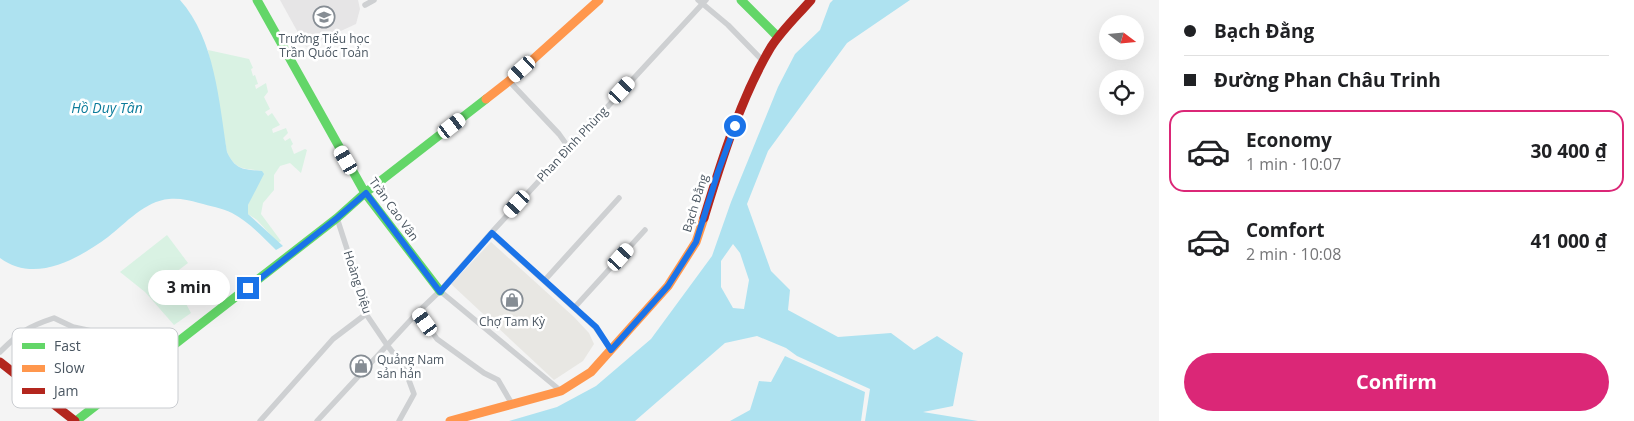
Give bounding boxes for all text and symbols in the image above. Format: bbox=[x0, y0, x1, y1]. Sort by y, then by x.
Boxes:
school or university icon: Trường Tiểu học Trần Quốc Toản bbox=[312, 5, 336, 29]
north arrow bbox=[1099, 15, 1144, 60]
map controls bbox=[1099, 15, 1144, 115]
text: Bạch Đằng bbox=[1214, 18, 1314, 44]
place label: Trường Tiểu học Trần Quốc Toản bbox=[279, 30, 370, 61]
car bbox=[505, 53, 538, 85]
text: Đường Phan Châu Trinh bbox=[1214, 67, 1441, 93]
button: locate bbox=[1099, 70, 1144, 115]
car bbox=[606, 74, 637, 106]
water label: Hồ Duy Tân bbox=[71, 98, 143, 117]
street label: Phan Đình Phùng bbox=[533, 102, 612, 185]
car bbox=[435, 111, 468, 141]
route start bbox=[724, 115, 746, 137]
text: Economy bbox=[1246, 127, 1332, 153]
icon: car bbox=[1186, 129, 1231, 174]
text: 30 400 ₫ bbox=[1530, 138, 1607, 164]
car bbox=[332, 143, 359, 177]
text: 1 min · 10:07 bbox=[1246, 153, 1341, 175]
street label: Bạch Đằng bbox=[678, 171, 712, 234]
street label: Trần Cao Vân bbox=[365, 174, 423, 244]
car bbox=[501, 188, 532, 220]
text: Comfort bbox=[1246, 217, 1325, 243]
icon: car bbox=[1186, 219, 1231, 264]
text: 41 000 ₫ bbox=[1530, 228, 1607, 254]
car bbox=[605, 241, 636, 273]
text: 2 min · 10:08 bbox=[1246, 243, 1341, 265]
street label: Hoàng Diệu bbox=[340, 248, 376, 316]
callout: 3 min bbox=[148, 270, 230, 306]
text: 3 min bbox=[167, 276, 211, 298]
route end bbox=[237, 277, 259, 299]
shop icon: Chợ Tam Kỳ bbox=[500, 288, 524, 312]
car bbox=[410, 305, 439, 339]
place label: Chợ Tam Kỳ bbox=[479, 313, 546, 330]
legend bbox=[12, 328, 178, 408]
text: Fast bbox=[54, 336, 81, 355]
place label: Quảng Nam sản hản bbox=[377, 351, 444, 382]
button: Confirm bbox=[1184, 353, 1609, 411]
shop icon: Quảng Nam sản hản bbox=[349, 354, 373, 378]
text: Slow bbox=[54, 358, 85, 377]
text: Jam bbox=[52, 381, 79, 400]

